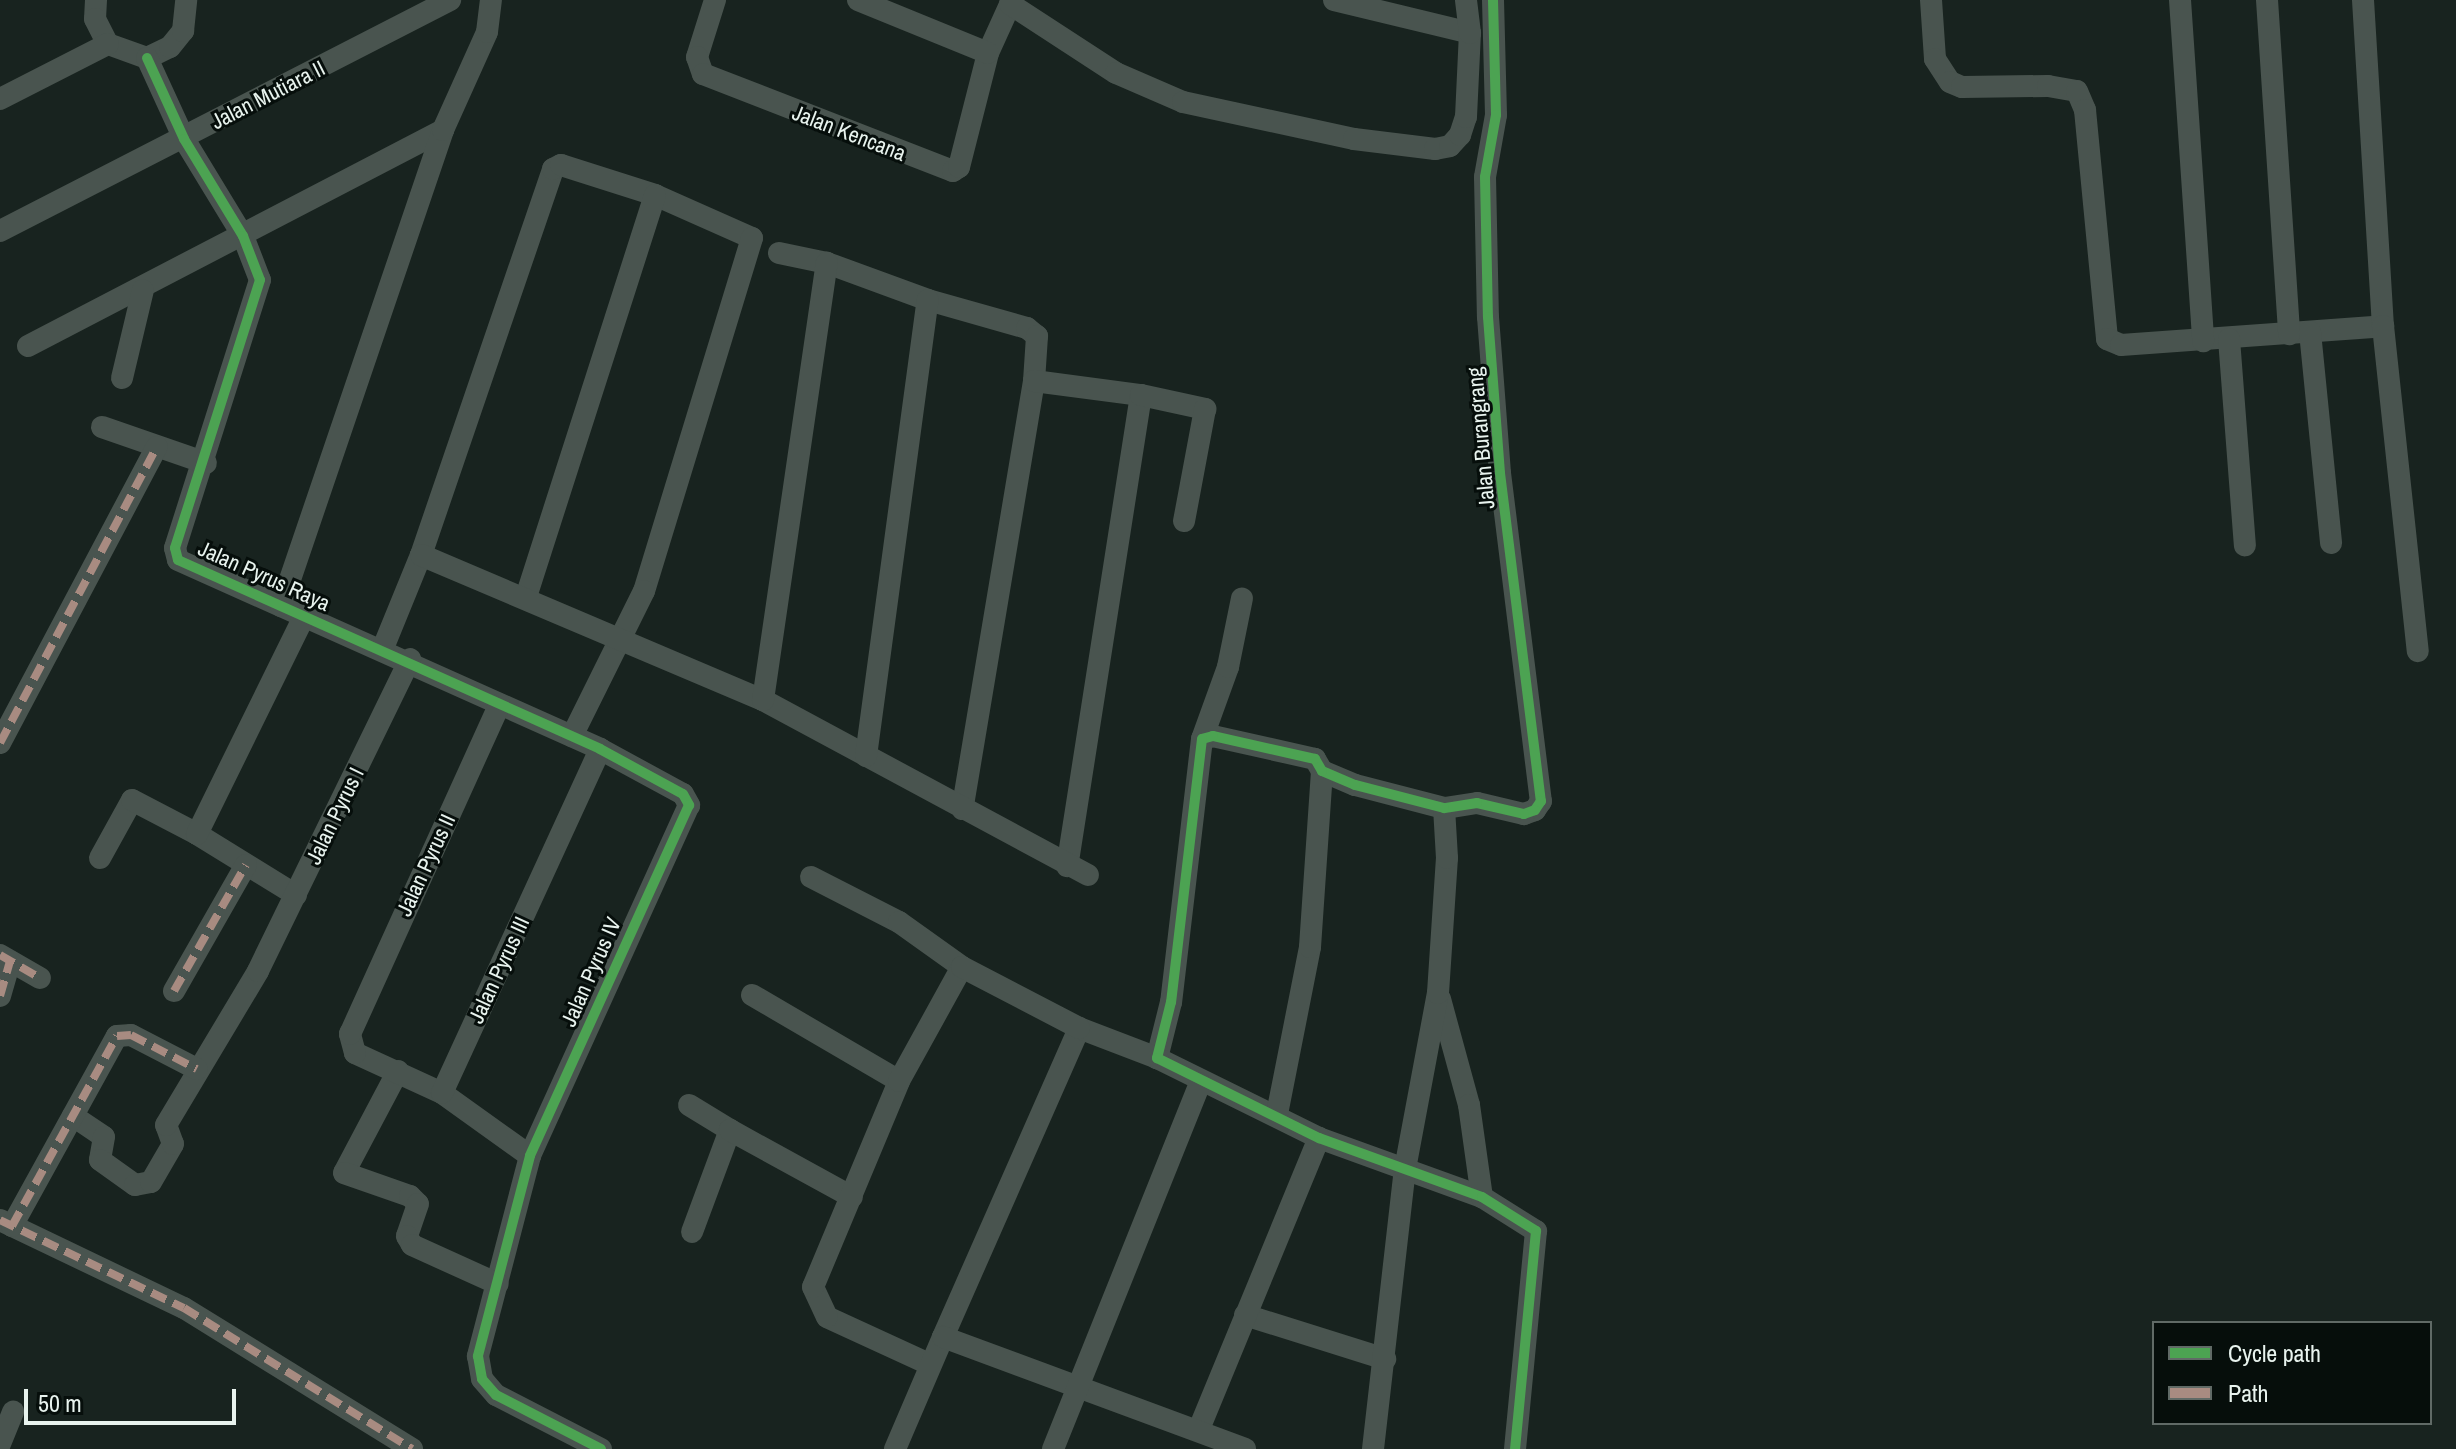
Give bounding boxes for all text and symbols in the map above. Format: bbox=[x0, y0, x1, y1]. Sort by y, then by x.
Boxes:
street label: Jalan Mutiara II bbox=[207, 55, 329, 135]
street label: Jalan Kencana bbox=[789, 99, 909, 167]
street label: Jalan Burangrang bbox=[1462, 366, 1500, 510]
street label: Jalan Pyrus Raya bbox=[194, 535, 334, 617]
street label: Jalan Pyrus I bbox=[300, 763, 370, 869]
street label: Jalan Pyrus II bbox=[391, 810, 461, 920]
street label: Jalan Pyrus III bbox=[463, 913, 535, 1027]
street label: Jalan Pyrus IV bbox=[555, 914, 627, 1030]
legend bbox=[2152, 1321, 2432, 1425]
text: Cycle path bbox=[2228, 1337, 2321, 1369]
scale bar bbox=[28, 1373, 240, 1423]
text: Path bbox=[2228, 1377, 2269, 1409]
text: 50 m bbox=[38, 1387, 82, 1419]

